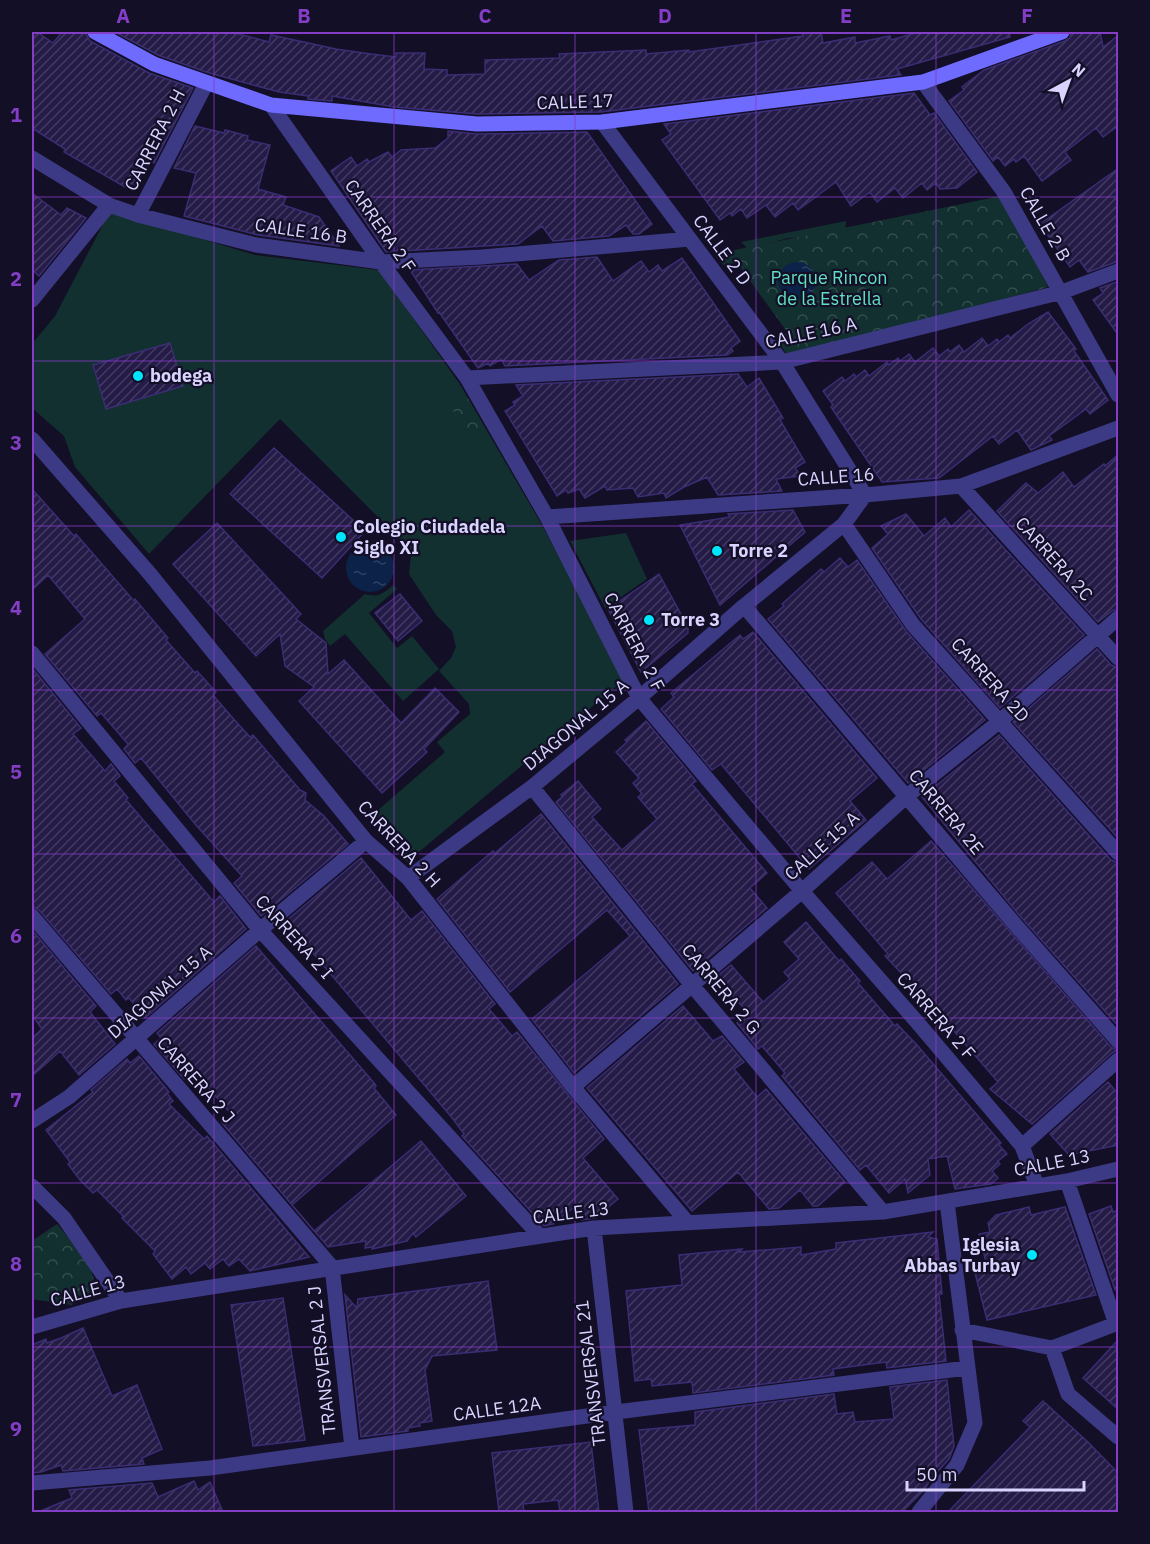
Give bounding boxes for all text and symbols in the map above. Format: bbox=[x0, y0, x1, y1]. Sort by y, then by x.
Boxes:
text: A bbox=[116, 2, 130, 29]
text: B bbox=[297, 2, 311, 29]
text: C bbox=[478, 2, 492, 29]
text: D bbox=[658, 2, 672, 29]
text: E bbox=[840, 2, 852, 29]
text: F bbox=[1021, 2, 1033, 29]
north arrow bbox=[1039, 51, 1099, 111]
text: N bbox=[1068, 58, 1090, 81]
street label: CARRERA 2 H bbox=[119, 85, 190, 195]
street label: CALLE 17 bbox=[536, 89, 614, 114]
text: 1 bbox=[10, 101, 22, 128]
street label: CARRERA 2 F bbox=[340, 175, 421, 277]
street label: CALLE 2 B bbox=[1015, 182, 1076, 265]
street label: CALLE 2 D bbox=[688, 210, 756, 290]
street label: CALLE 16 B bbox=[253, 213, 349, 248]
text: 2 bbox=[10, 265, 22, 292]
park label: Parque Rincon de la Estrella bbox=[770, 266, 888, 310]
street label: CALLE 16 A bbox=[763, 312, 859, 353]
place label: bodega bbox=[150, 364, 212, 387]
marker: bodega bbox=[131, 369, 145, 383]
text: 3 bbox=[10, 429, 22, 456]
street label: CALLE 16 bbox=[797, 462, 875, 491]
street label: CARRERA 2C bbox=[1011, 512, 1098, 606]
place label: Colegio Ciudadela Siglo XI bbox=[353, 515, 505, 559]
marker: Colegio Ciudadela Siglo XI bbox=[334, 530, 348, 544]
place label: Torre 2 bbox=[729, 539, 788, 562]
marker: Torre 2 bbox=[710, 544, 724, 558]
street label: CARRERA 2 F bbox=[599, 588, 670, 695]
text: 4 bbox=[10, 594, 22, 621]
place label: Torre 3 bbox=[661, 608, 720, 631]
marker: Torre 3 bbox=[642, 613, 656, 627]
street label: CARRERA 2D bbox=[946, 632, 1035, 727]
street label: DIAGONAL 15 A bbox=[518, 674, 633, 775]
text: 5 bbox=[10, 758, 22, 785]
street label: CARRERA 2E bbox=[904, 764, 989, 859]
street label: CARRERA 2 H bbox=[353, 795, 446, 892]
street label: CALLE 15 A bbox=[779, 806, 864, 885]
street label: CARRERA 2 I bbox=[250, 890, 338, 984]
text: 6 bbox=[10, 922, 22, 949]
street label: CARRERA 2 G bbox=[677, 939, 766, 1039]
street label: DIAGONAL 15 A bbox=[103, 940, 217, 1043]
street label: CARRERA 2 F bbox=[892, 967, 981, 1064]
street label: CARRERA 2 J bbox=[152, 1031, 240, 1128]
text: 7 bbox=[10, 1086, 22, 1113]
street label: CALLE 13 bbox=[1012, 1144, 1092, 1181]
street label: CALLE 13 bbox=[531, 1196, 611, 1229]
place label: Iglesia Abbas Turbay bbox=[904, 1233, 1020, 1277]
marker: Iglesia Abbas Turbay bbox=[1025, 1248, 1039, 1262]
text: 8 bbox=[10, 1250, 22, 1277]
street label: CALLE 13 bbox=[48, 1269, 128, 1312]
street label: TRANSVERSAL 2 J bbox=[302, 1285, 341, 1435]
street label: TRANSVERSAL 21 bbox=[570, 1299, 611, 1447]
street label: CALLE 12A bbox=[451, 1391, 543, 1426]
text: 9 bbox=[10, 1415, 22, 1442]
scale bar bbox=[907, 1454, 1084, 1492]
text: 50 m bbox=[916, 1463, 958, 1486]

